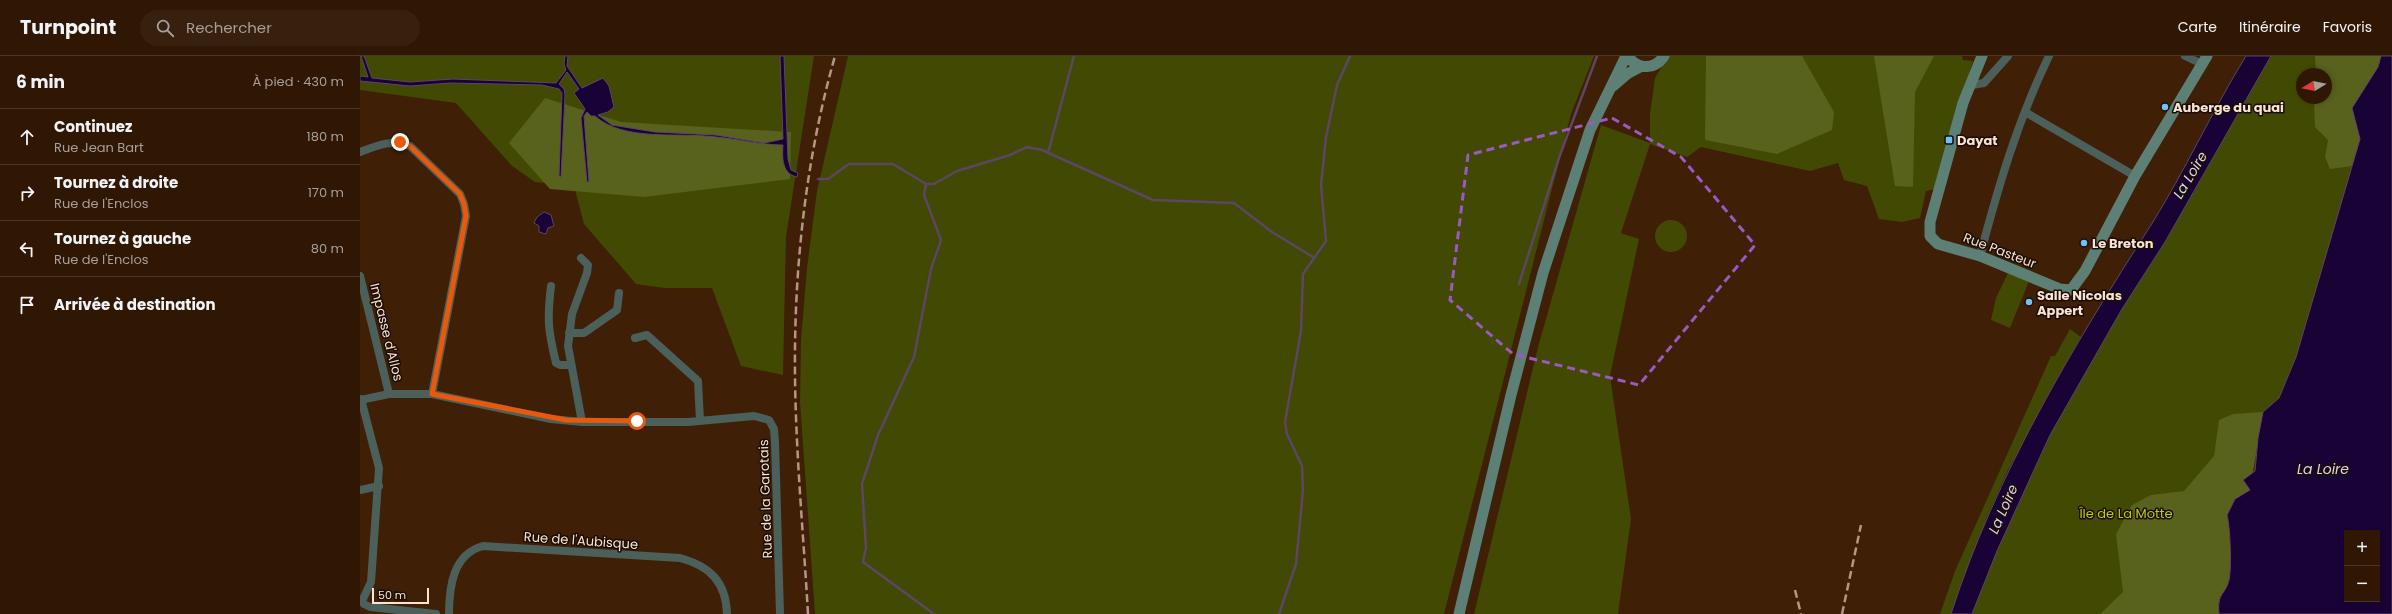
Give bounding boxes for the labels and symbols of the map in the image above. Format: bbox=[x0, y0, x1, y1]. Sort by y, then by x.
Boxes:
north arrow bbox=[2296, 68, 2332, 104]
place label: Auberge du quai bbox=[2173, 98, 2284, 117]
marker: Auberge du quai bbox=[2160, 102, 2170, 112]
place label: Dayat bbox=[1957, 131, 1998, 150]
route end bbox=[391, 133, 409, 151]
marker: Dayat bbox=[1944, 135, 1954, 145]
water label: La Loire bbox=[2168, 147, 2212, 202]
street label: Rue Pasteur bbox=[1961, 228, 2039, 273]
place label: Le Breton bbox=[2092, 234, 2154, 253]
marker: Le Breton bbox=[2079, 238, 2089, 248]
street label: Impasse d'Allos bbox=[365, 281, 408, 383]
place label: Salle Nicolas Appert bbox=[2037, 286, 2122, 320]
marker: Salle Nicolas Appert bbox=[2024, 297, 2034, 307]
route start bbox=[628, 412, 646, 430]
street label: Rue de la Garotais bbox=[754, 439, 777, 559]
water label: La Loire bbox=[2297, 459, 2349, 479]
water label: La Loire bbox=[1983, 481, 2023, 537]
park label: Île de La Motte bbox=[2078, 504, 2173, 523]
street label: Rue de l'Aubisque bbox=[523, 527, 639, 554]
scale bar bbox=[372, 586, 429, 605]

